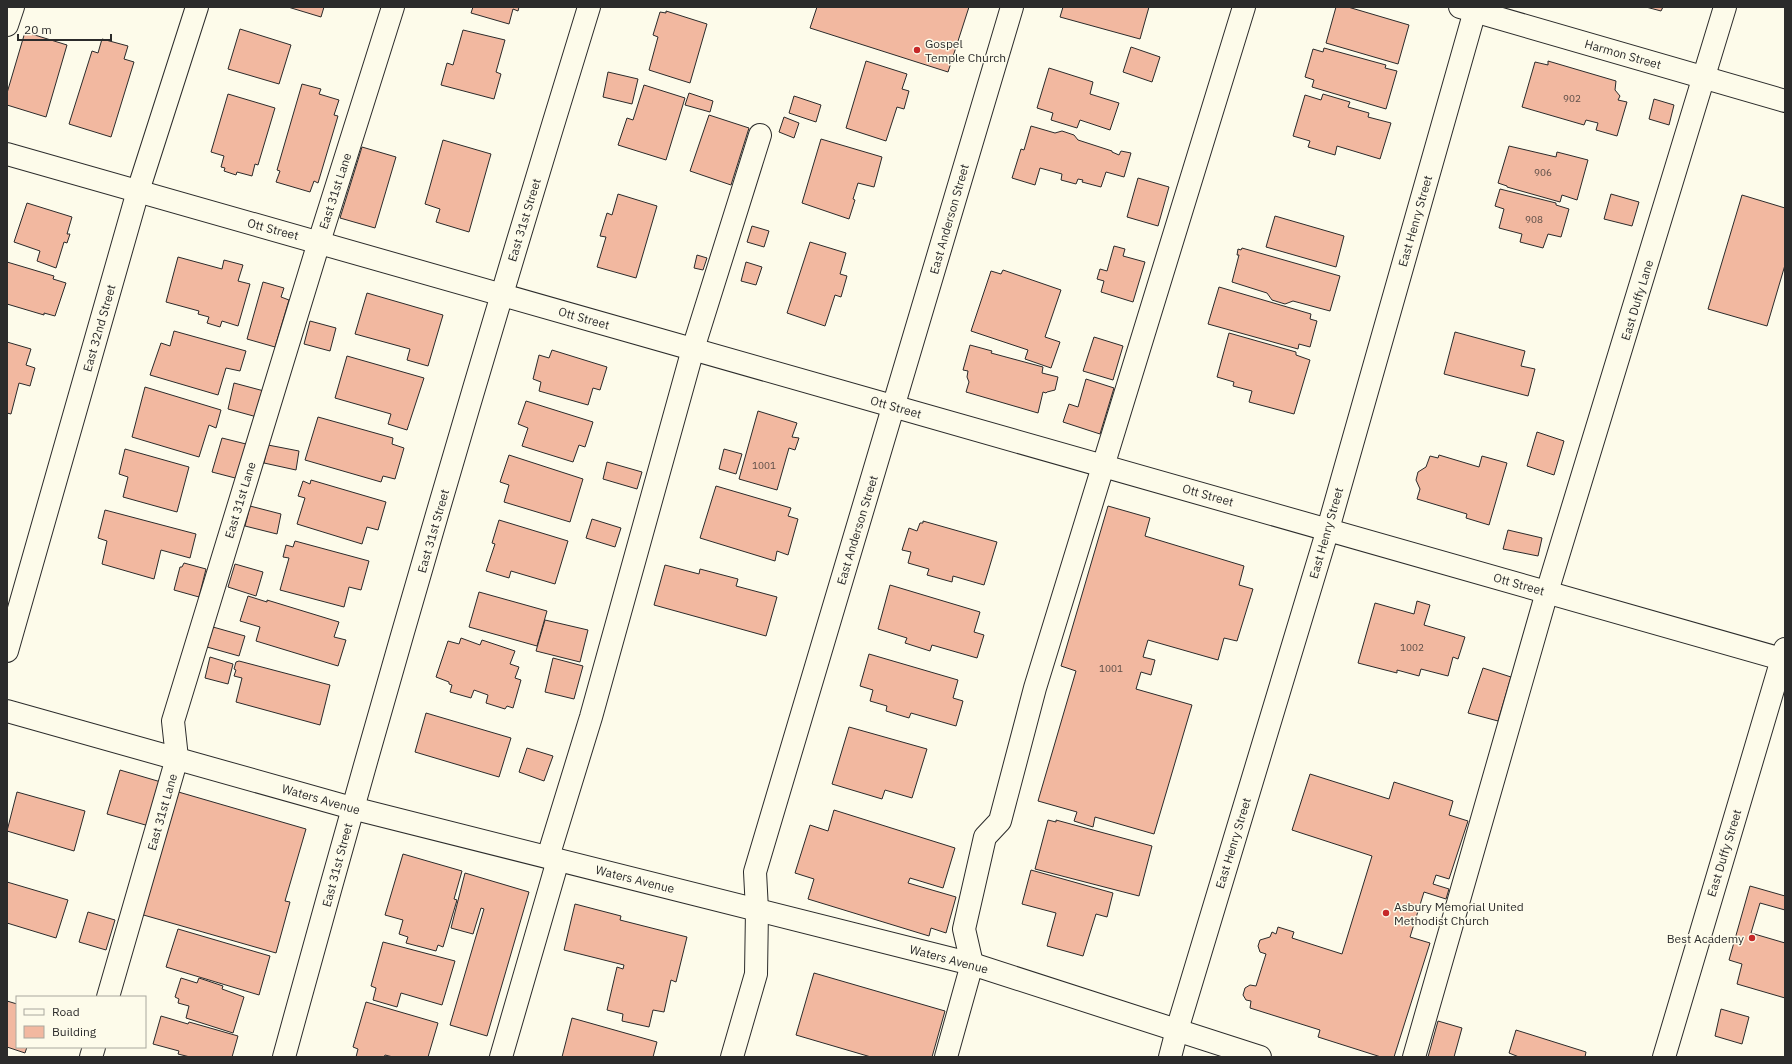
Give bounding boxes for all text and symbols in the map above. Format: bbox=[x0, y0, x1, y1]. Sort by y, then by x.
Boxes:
scale bar bbox=[18, 16, 111, 42]
text: 20 m bbox=[24, 22, 52, 37]
place label: Gospel Temple Church bbox=[925, 36, 1006, 65]
street label: Harmon Street bbox=[1583, 36, 1663, 72]
marker: Gospel Temple Church bbox=[912, 45, 922, 55]
house number: 902 bbox=[1563, 92, 1581, 105]
street label: East 31st Lane bbox=[316, 151, 354, 231]
street label: East Anderson Street bbox=[926, 162, 972, 276]
house number: 906 bbox=[1534, 166, 1552, 179]
street label: East Henry Street bbox=[1395, 174, 1435, 268]
street label: East 31st Street bbox=[504, 177, 544, 263]
house number: 908 bbox=[1525, 213, 1543, 226]
street label: Ott Street bbox=[246, 215, 300, 243]
street label: East Duffy Lane bbox=[1618, 257, 1657, 342]
street label: East 32nd Street bbox=[79, 283, 119, 373]
street label: Ott Street bbox=[557, 304, 611, 332]
street label: Ott Street bbox=[869, 393, 923, 421]
house number: 1001 bbox=[752, 459, 776, 472]
street label: East 31st Lane bbox=[221, 460, 259, 540]
street label: East Anderson Street bbox=[833, 473, 881, 587]
street label: Ott Street bbox=[1181, 481, 1235, 509]
street label: East Henry Street bbox=[1306, 486, 1346, 580]
street label: East 31st Street bbox=[414, 487, 452, 575]
street label: Ott Street bbox=[1492, 570, 1546, 598]
house number: 1002 bbox=[1400, 641, 1424, 654]
house number: 1001 bbox=[1099, 662, 1123, 675]
street label: East 31st Lane bbox=[144, 771, 180, 852]
street label: Waters Avenue bbox=[280, 781, 362, 817]
street label: East Henry Street bbox=[1212, 796, 1254, 890]
street label: East Duffy Street bbox=[1704, 807, 1744, 899]
street label: East 31st Street bbox=[319, 821, 355, 909]
street label: Waters Avenue bbox=[594, 862, 676, 896]
place label: Asbury Memorial United Methodist Church bbox=[1394, 899, 1524, 928]
marker: Asbury Memorial United Methodist Church bbox=[1381, 908, 1391, 918]
place label: Best Academy bbox=[1667, 931, 1744, 946]
marker: Best Academy bbox=[1747, 933, 1757, 943]
street label: Waters Avenue bbox=[908, 941, 990, 977]
legend bbox=[16, 996, 146, 1048]
text: Road bbox=[52, 1004, 80, 1019]
text: Building bbox=[52, 1024, 97, 1039]

